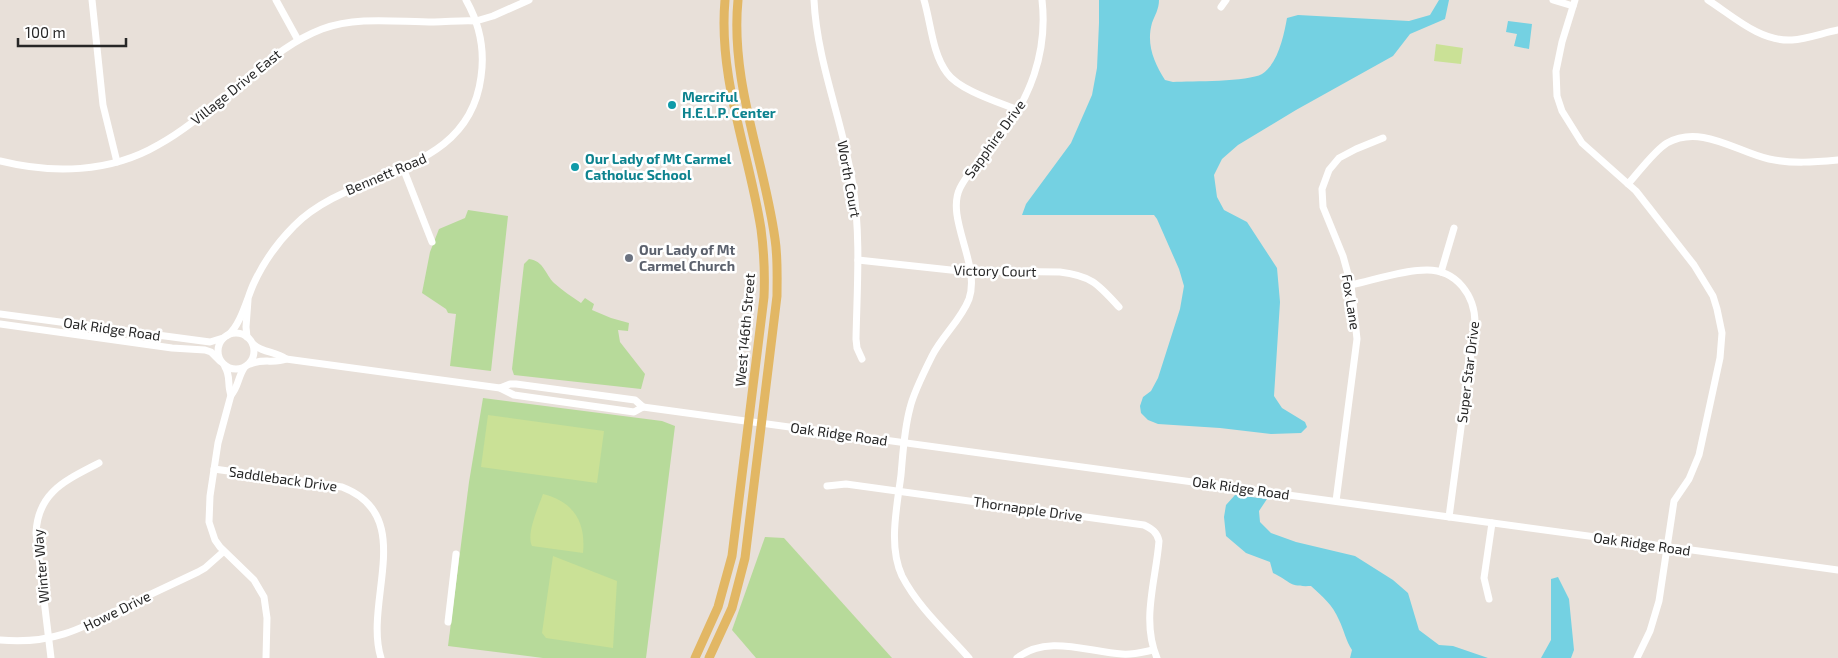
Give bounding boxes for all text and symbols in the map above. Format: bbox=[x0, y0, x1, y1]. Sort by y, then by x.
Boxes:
scale bar bbox=[18, 15, 125, 47]
text: 100 m bbox=[25, 23, 66, 41]
street label: Village Drive East bbox=[187, 45, 284, 128]
place label: Merciful H.E.L.P. Center bbox=[682, 88, 776, 121]
street label: Sapphire Drive bbox=[960, 96, 1029, 181]
marker: Merciful H.E.L.P. Center bbox=[666, 99, 678, 111]
street label: Worth Court bbox=[834, 139, 865, 219]
street label: Bennett Road bbox=[343, 149, 429, 198]
place label: Our Lady of Mt Carmel Catholuc School bbox=[585, 150, 732, 183]
marker: Our Lady of Mt Carmel Catholuc School bbox=[569, 161, 581, 173]
place label: Our Lady of Mt Carmel Church bbox=[639, 241, 736, 274]
marker: Our Lady of Mt Carmel Church bbox=[623, 252, 635, 264]
street label: Victory Court bbox=[953, 261, 1037, 280]
street label: West 146th Street bbox=[731, 273, 758, 387]
street label: Fox Lane bbox=[1339, 273, 1364, 331]
street label: Oak Ridge Road bbox=[62, 313, 162, 344]
street label: Super Star Drive bbox=[1453, 320, 1482, 424]
street label: Oak Ridge Road bbox=[789, 418, 889, 449]
street label: Saddleback Drive bbox=[228, 462, 338, 495]
street label: Oak Ridge Road bbox=[1191, 472, 1291, 503]
street label: Thornapple Drive bbox=[972, 492, 1084, 525]
street label: Winter Way bbox=[29, 528, 52, 604]
street label: Oak Ridge Road bbox=[1592, 528, 1692, 559]
street label: Howe Drive bbox=[80, 587, 153, 634]

